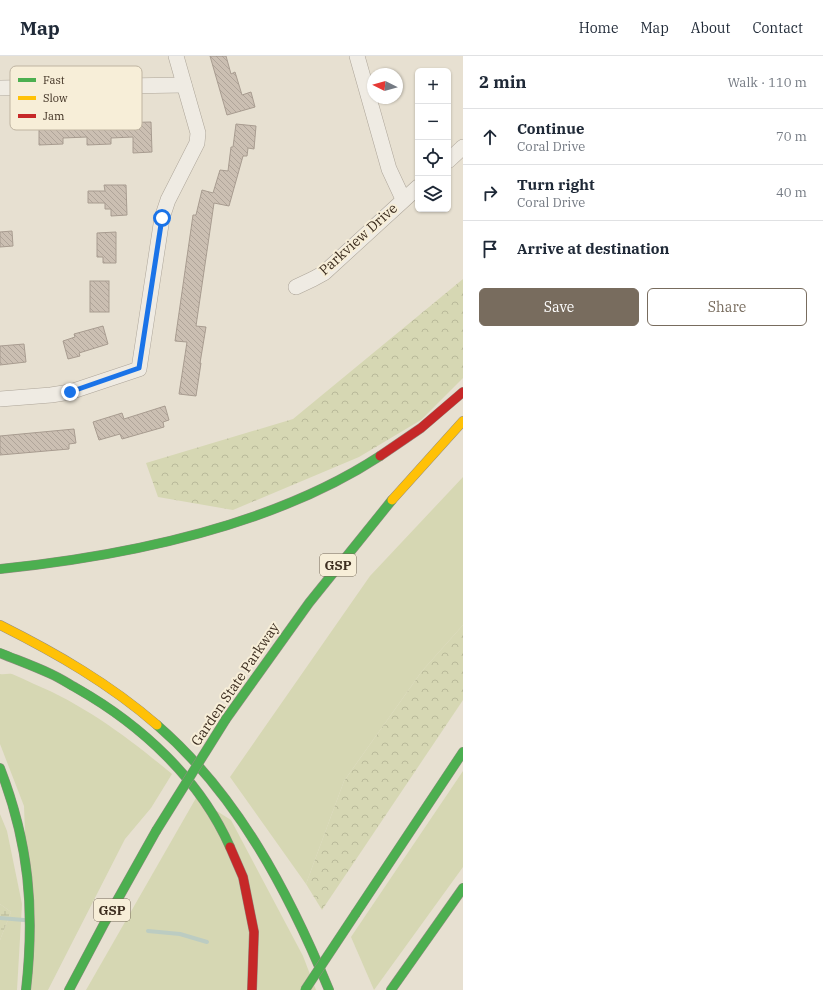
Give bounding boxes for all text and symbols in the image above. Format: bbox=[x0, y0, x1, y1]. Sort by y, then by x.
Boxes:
text: Map bbox=[20, 16, 60, 40]
text: Home bbox=[579, 19, 618, 37]
text: Map bbox=[640, 19, 669, 37]
text: About bbox=[691, 19, 730, 37]
text: Contact bbox=[752, 19, 803, 37]
legend bbox=[10, 66, 142, 130]
north arrow bbox=[367, 68, 403, 104]
map controls bbox=[415, 68, 451, 212]
button: + bbox=[415, 68, 451, 104]
text: 2 min bbox=[479, 71, 527, 93]
text: Fast bbox=[43, 73, 65, 87]
text: Walk · 110 m bbox=[728, 74, 807, 91]
text: Slow bbox=[43, 91, 68, 105]
button: − bbox=[415, 104, 451, 140]
text: Jam bbox=[43, 109, 65, 123]
text: Continue bbox=[517, 119, 584, 138]
icon: ahead bbox=[479, 126, 501, 148]
text: 70 m bbox=[776, 128, 807, 145]
text: Coral Drive bbox=[517, 138, 585, 155]
button: locate bbox=[415, 140, 451, 176]
text: Turn right bbox=[517, 175, 595, 194]
button: layers bbox=[415, 176, 451, 212]
icon: right bbox=[479, 182, 501, 204]
text: 40 m bbox=[776, 184, 807, 201]
text: Coral Drive bbox=[517, 194, 585, 211]
street label: Parkview Drive bbox=[315, 199, 401, 279]
route start bbox=[153, 209, 171, 227]
icon: arrive bbox=[479, 238, 501, 260]
text: Arrive at destination bbox=[517, 239, 669, 258]
button: Save bbox=[479, 288, 639, 326]
button: Share bbox=[647, 288, 807, 326]
route end bbox=[61, 383, 79, 401]
road number: GSP bbox=[320, 554, 356, 576]
street label: Garden State Parkway bbox=[187, 618, 283, 749]
road number: GSP bbox=[94, 899, 130, 921]

